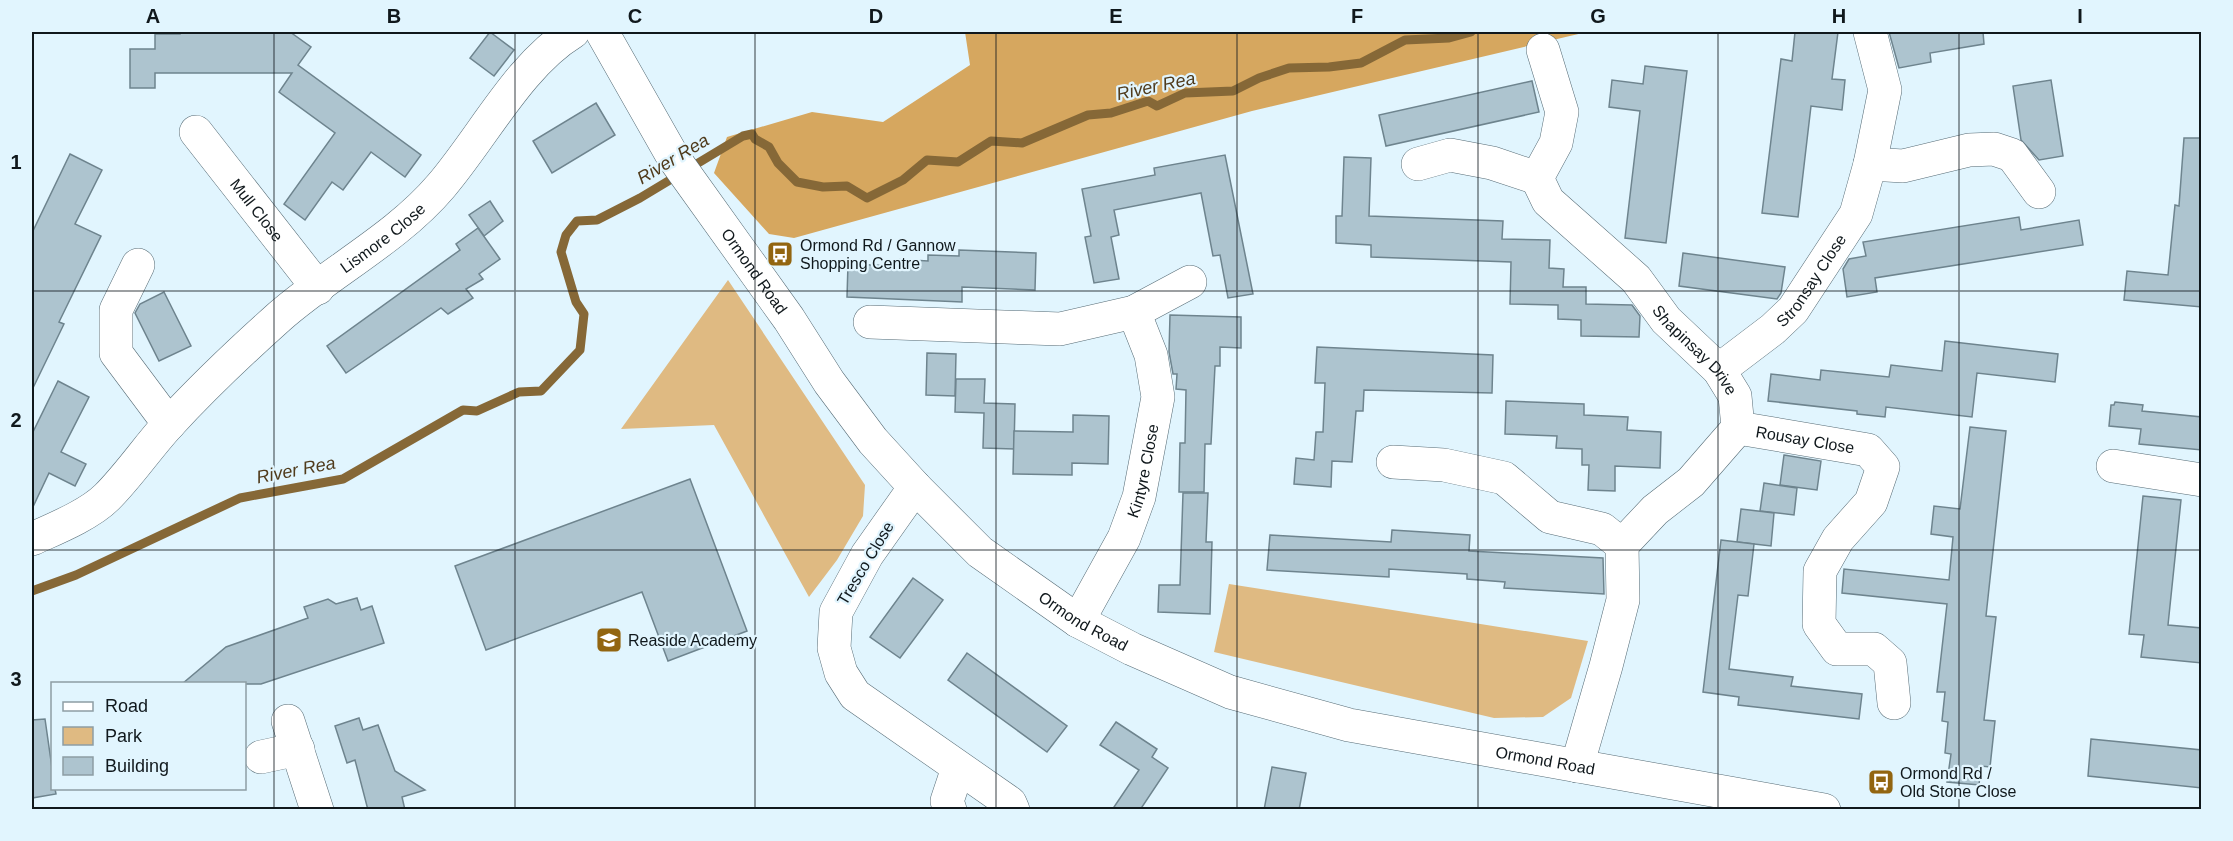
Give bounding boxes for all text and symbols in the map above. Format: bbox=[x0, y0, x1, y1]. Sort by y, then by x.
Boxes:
text: A bbox=[146, 5, 160, 27]
text: B bbox=[387, 5, 401, 27]
text: C bbox=[628, 5, 642, 27]
text: D bbox=[869, 5, 883, 27]
text: E bbox=[1109, 5, 1123, 27]
text: F bbox=[1351, 5, 1363, 27]
text: G bbox=[1590, 5, 1606, 27]
text: H bbox=[1832, 5, 1846, 27]
text: I bbox=[2077, 5, 2083, 27]
water label: River Rea bbox=[1115, 68, 1197, 104]
water label: River Rea bbox=[634, 130, 712, 188]
text: 1 bbox=[10, 151, 22, 173]
street label: Mull Close bbox=[227, 176, 286, 245]
street label: Lismore Close bbox=[337, 200, 429, 276]
street label: Ormond Road bbox=[718, 225, 790, 317]
street label: Stronsay Close bbox=[1773, 231, 1849, 330]
place label: Ormond Rd / Gannow Shopping Centre bbox=[800, 237, 956, 272]
bus stop icon: Ormond Rd / Gannow Shopping Centre bbox=[765, 239, 795, 269]
street label: Shapinsay Drive bbox=[1649, 302, 1740, 398]
text: 2 bbox=[10, 409, 22, 431]
street label: Kintyre Close bbox=[1124, 423, 1162, 520]
street label: Rousay Close bbox=[1754, 423, 1856, 457]
water label: River Rea bbox=[255, 453, 337, 487]
street label: Tresco Close bbox=[834, 519, 897, 608]
street label: Ormond Road bbox=[1036, 588, 1130, 654]
school or university icon: Reaside Academy bbox=[594, 625, 624, 655]
place label: Reaside Academy bbox=[628, 632, 757, 649]
text: 3 bbox=[10, 668, 22, 690]
legend bbox=[51, 682, 246, 790]
text: Road bbox=[105, 696, 148, 716]
text: Park bbox=[105, 726, 143, 746]
street label: Ormond Road bbox=[1494, 743, 1596, 778]
text: Building bbox=[105, 756, 169, 776]
place label: Ormond Rd / Old Stone Close bbox=[1900, 765, 2017, 800]
bus stop icon: Ormond Rd / Old Stone Close bbox=[1866, 767, 1896, 797]

